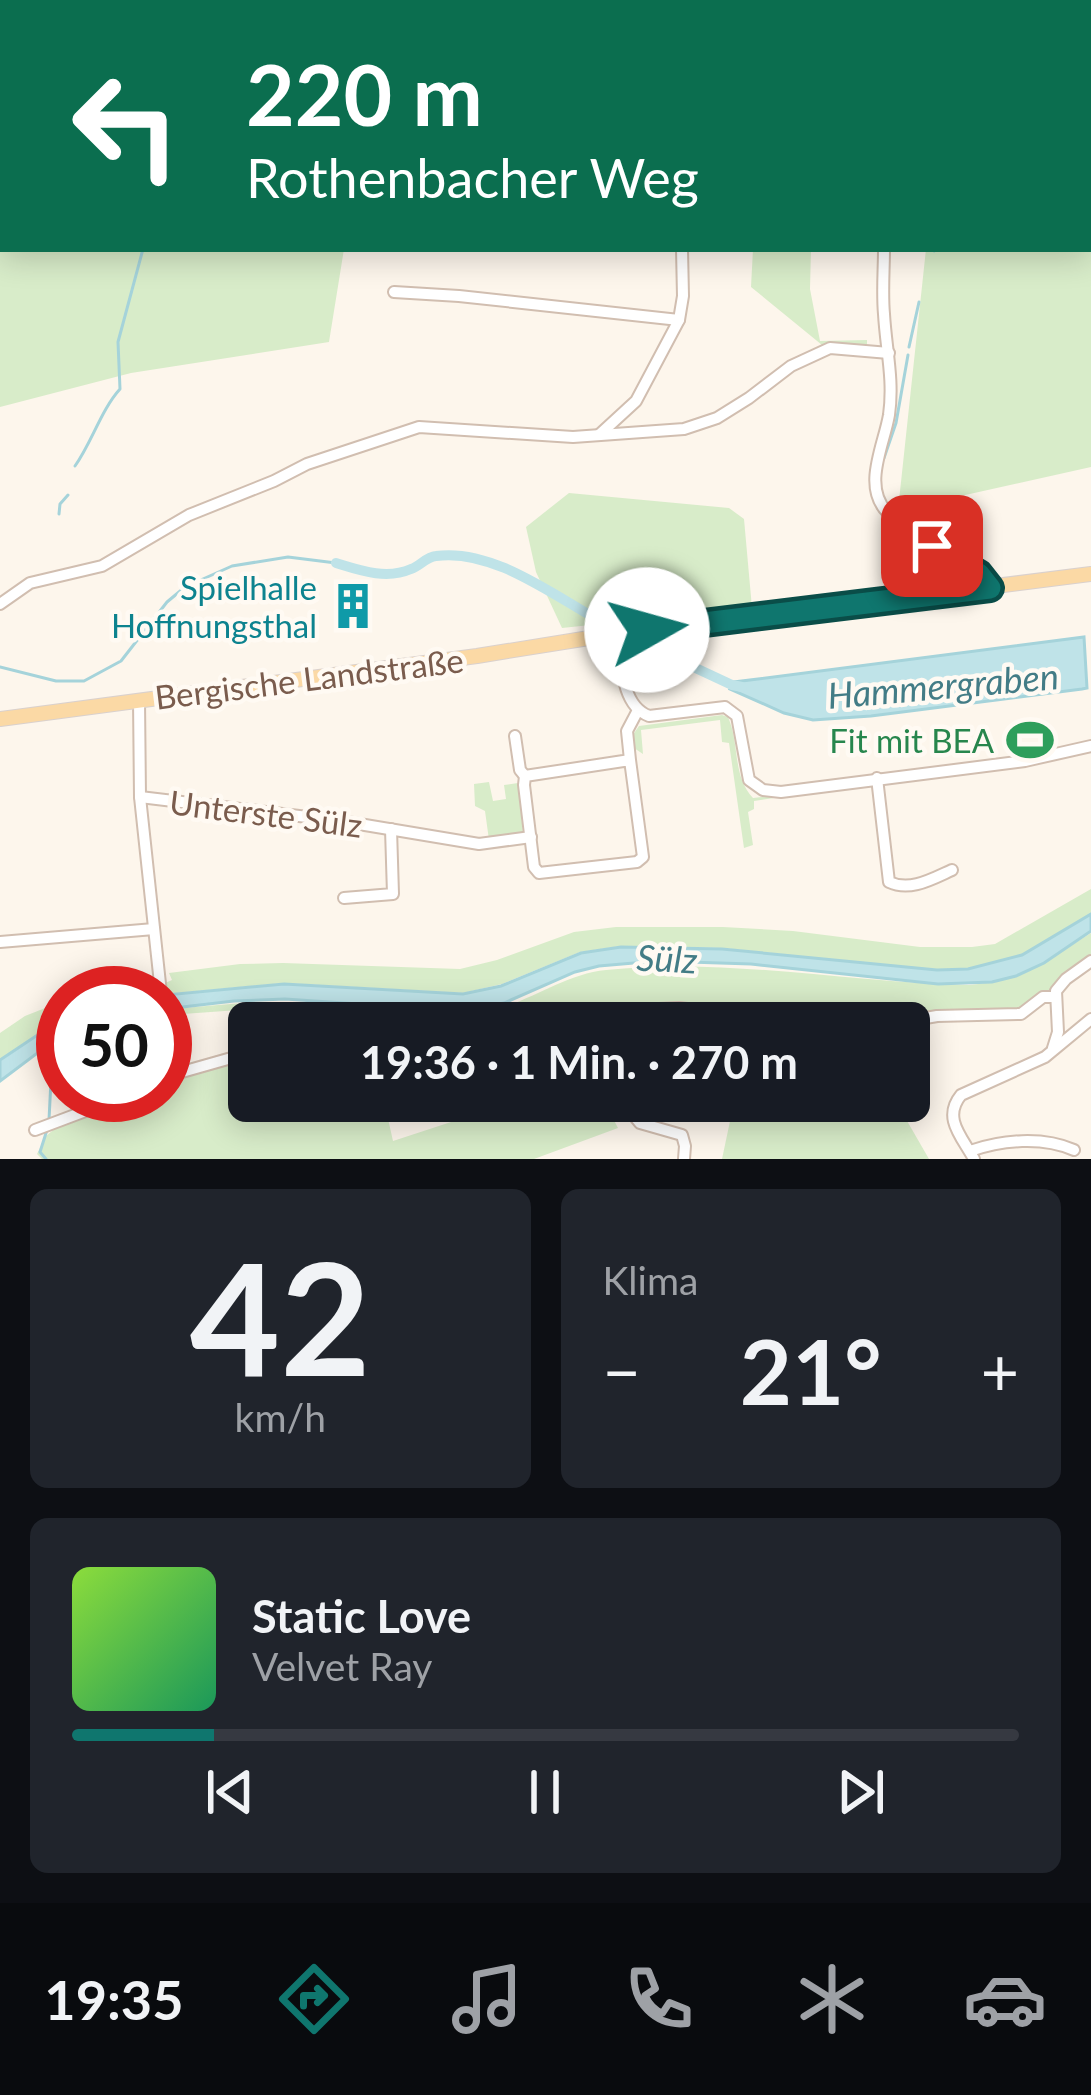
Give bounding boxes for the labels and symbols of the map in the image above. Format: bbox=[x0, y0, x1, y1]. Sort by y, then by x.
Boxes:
pin bbox=[881, 495, 983, 597]
place label: Spielhalle Hoffnungsthal bbox=[111, 567, 317, 645]
position arrow bbox=[584, 567, 710, 693]
building icon: Spielhalle Hoffnungsthal bbox=[328, 581, 378, 631]
street label: Bergische Landstraße bbox=[152, 639, 466, 717]
water label: Hammergraben bbox=[826, 653, 1060, 717]
sports icon: Fit mit BEA bbox=[1005, 715, 1055, 765]
place label: Fit mit BEA bbox=[829, 720, 995, 760]
street label: Unterste Sülz bbox=[167, 781, 365, 845]
water label: Sülz bbox=[636, 934, 699, 982]
speed limit sign: 50 bbox=[36, 966, 192, 1122]

